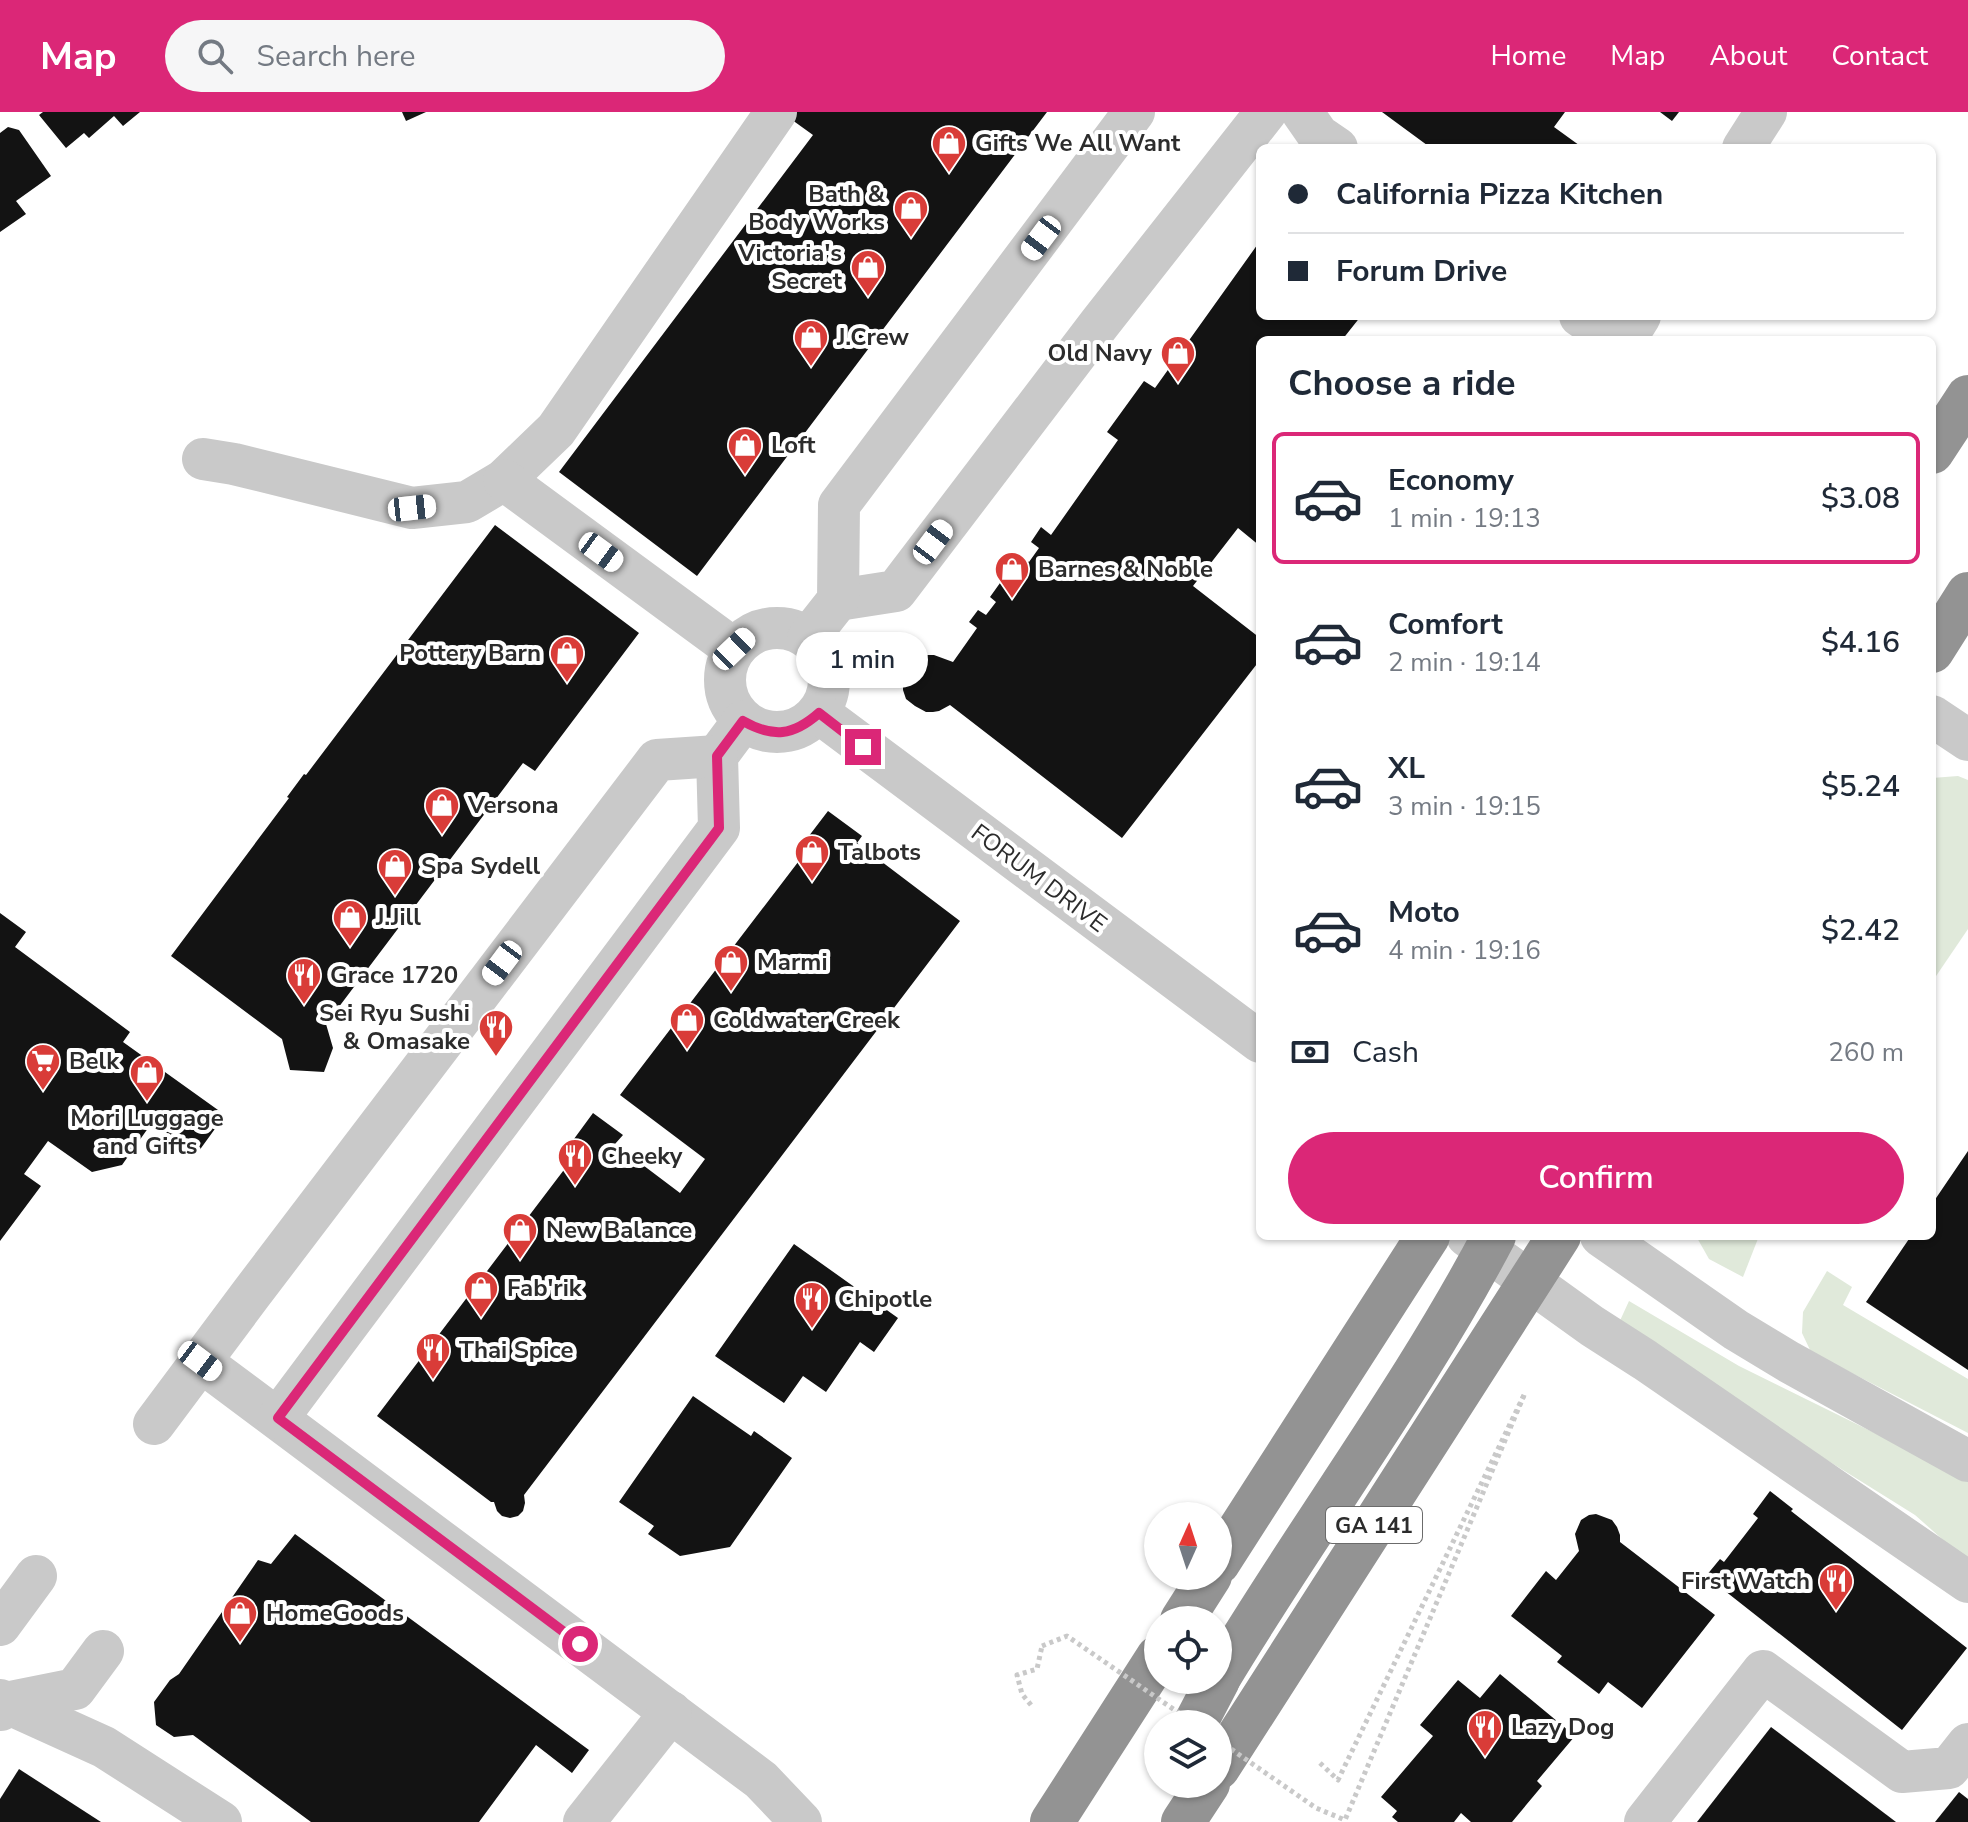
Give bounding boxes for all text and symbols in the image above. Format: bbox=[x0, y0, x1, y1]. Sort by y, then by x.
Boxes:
search box bbox=[165, 20, 725, 92]
text: Map bbox=[40, 31, 117, 82]
icon: search bbox=[193, 34, 237, 78]
text: Search here bbox=[257, 36, 416, 77]
text: Home bbox=[1491, 37, 1566, 75]
text: Map bbox=[1610, 37, 1665, 75]
text: About bbox=[1709, 37, 1787, 75]
text: Contact bbox=[1831, 37, 1928, 75]
shop icon: Gifts We All Want bbox=[930, 124, 968, 174]
place label: Gifts We All Want bbox=[975, 127, 1181, 159]
text: California Pizza Kitchen bbox=[1336, 174, 1663, 215]
place label: Bath & Body Works bbox=[748, 178, 886, 238]
shop icon: Bath & Body Works bbox=[892, 189, 930, 239]
car bbox=[1017, 212, 1065, 264]
place label: Victoria's Secret bbox=[737, 237, 843, 297]
shop icon: Victoria's Secret bbox=[849, 248, 887, 298]
text: Forum Drive bbox=[1336, 251, 1507, 292]
shop icon: J.Crew bbox=[792, 318, 830, 368]
place label: J.Crew bbox=[836, 321, 910, 353]
shop icon: Old Navy bbox=[1159, 334, 1197, 384]
place label: Old Navy bbox=[1048, 337, 1152, 369]
text: Choose a ride bbox=[1288, 359, 1516, 408]
shop icon: Loft bbox=[726, 426, 764, 476]
place label: Loft bbox=[771, 429, 816, 461]
text: Economy bbox=[1388, 460, 1514, 501]
icon: car bbox=[1292, 462, 1364, 534]
text: $3.08 bbox=[1821, 478, 1900, 519]
car bbox=[387, 494, 437, 522]
text: 1 min · 19:13 bbox=[1388, 501, 1541, 536]
car bbox=[909, 516, 957, 568]
car bbox=[575, 528, 627, 576]
shop icon: Barnes & Noble bbox=[993, 550, 1031, 600]
place label: Barnes & Noble bbox=[1038, 553, 1213, 585]
text: Comfort bbox=[1388, 604, 1503, 645]
icon: car bbox=[1292, 606, 1364, 678]
text: $4.16 bbox=[1821, 622, 1900, 663]
car bbox=[708, 624, 760, 674]
callout: 1 min bbox=[797, 631, 929, 687]
shop icon: Pottery Barn bbox=[548, 634, 586, 684]
place label: Pottery Barn bbox=[399, 637, 541, 669]
text: 1 min bbox=[829, 642, 895, 677]
text: 2 min · 19:14 bbox=[1388, 645, 1541, 680]
route end bbox=[845, 729, 881, 765]
text: XL bbox=[1388, 748, 1425, 789]
icon: car bbox=[1292, 750, 1364, 822]
text: $5.24 bbox=[1821, 766, 1900, 807]
shop icon: Versona bbox=[423, 786, 461, 836]
place label: Versona bbox=[467, 789, 559, 821]
text: 3 min · 19:15 bbox=[1388, 789, 1541, 824]
street label: FORUM DRIVE bbox=[965, 816, 1113, 940]
shop icon: Talbots bbox=[793, 833, 831, 883]
place label: Talbots bbox=[838, 836, 921, 868]
shop icon: Spa Sydell bbox=[376, 847, 414, 897]
place label: Spa Sydell bbox=[421, 850, 541, 882]
text: Moto bbox=[1388, 892, 1460, 933]
icon: car bbox=[1292, 894, 1364, 966]
shop icon: J.Jill bbox=[331, 898, 369, 948]
place label: J.Jill bbox=[375, 901, 421, 933]
text: $2.42 bbox=[1821, 910, 1900, 951]
text: 4 min · 19:16 bbox=[1388, 933, 1541, 968]
car bbox=[478, 937, 526, 989]
shop icon: Marmi bbox=[712, 943, 750, 993]
place label: Marmi bbox=[757, 946, 828, 978]
restaurant icon: Grace 1720 bbox=[285, 956, 323, 1006]
place label: Grace 1720 bbox=[330, 959, 458, 991]
place label: Sei Ryu Sushi & Omasake bbox=[319, 997, 470, 1057]
shop icon: Coldwater Creek bbox=[668, 1001, 706, 1051]
place label: Coldwater Creek bbox=[713, 1004, 901, 1036]
restaurant icon: Sei Ryu Sushi & Omasake bbox=[477, 1008, 515, 1058]
icon: cash bbox=[1288, 1030, 1332, 1074]
text: Cash bbox=[1352, 1032, 1419, 1073]
text: 260 m bbox=[1828, 1035, 1904, 1070]
supermarket icon: Belk bbox=[24, 1042, 62, 1092]
place label: Belk bbox=[69, 1045, 120, 1077]
shop icon: Mori Luggage and Gifts bbox=[128, 1053, 166, 1103]
place label: Mori Luggage and Gifts bbox=[70, 1102, 224, 1162]
button: Confirm bbox=[1288, 1132, 1904, 1224]
restaurant icon: Cheeky bbox=[556, 1137, 594, 1187]
place label: Cheeky bbox=[601, 1140, 683, 1172]
shop icon: New Balance bbox=[501, 1211, 539, 1261]
place label: New Balance bbox=[546, 1214, 692, 1246]
shop icon: Fab'rik bbox=[462, 1269, 500, 1319]
place label: Fab'rik bbox=[507, 1272, 583, 1304]
restaurant icon: Chipotle bbox=[793, 1280, 831, 1330]
place label: Chipotle bbox=[838, 1283, 932, 1315]
restaurant icon: Thai Spice bbox=[414, 1331, 452, 1381]
place label: Thai Spice bbox=[459, 1334, 573, 1366]
car bbox=[174, 1337, 226, 1385]
north arrow bbox=[1144, 1502, 1232, 1590]
map controls bbox=[1144, 1502, 1232, 1798]
road number: GA 141 bbox=[1326, 1507, 1422, 1543]
restaurant icon: First Watch bbox=[1817, 1562, 1855, 1612]
place label: First Watch bbox=[1681, 1565, 1810, 1597]
shop icon: HomeGoods bbox=[221, 1594, 259, 1644]
place label: HomeGoods bbox=[266, 1597, 404, 1629]
button: locate bbox=[1144, 1606, 1232, 1694]
route start bbox=[562, 1626, 598, 1662]
restaurant icon: Lazy Dog bbox=[1466, 1708, 1504, 1758]
button: layers bbox=[1144, 1710, 1232, 1798]
place label: Lazy Dog bbox=[1511, 1711, 1615, 1743]

